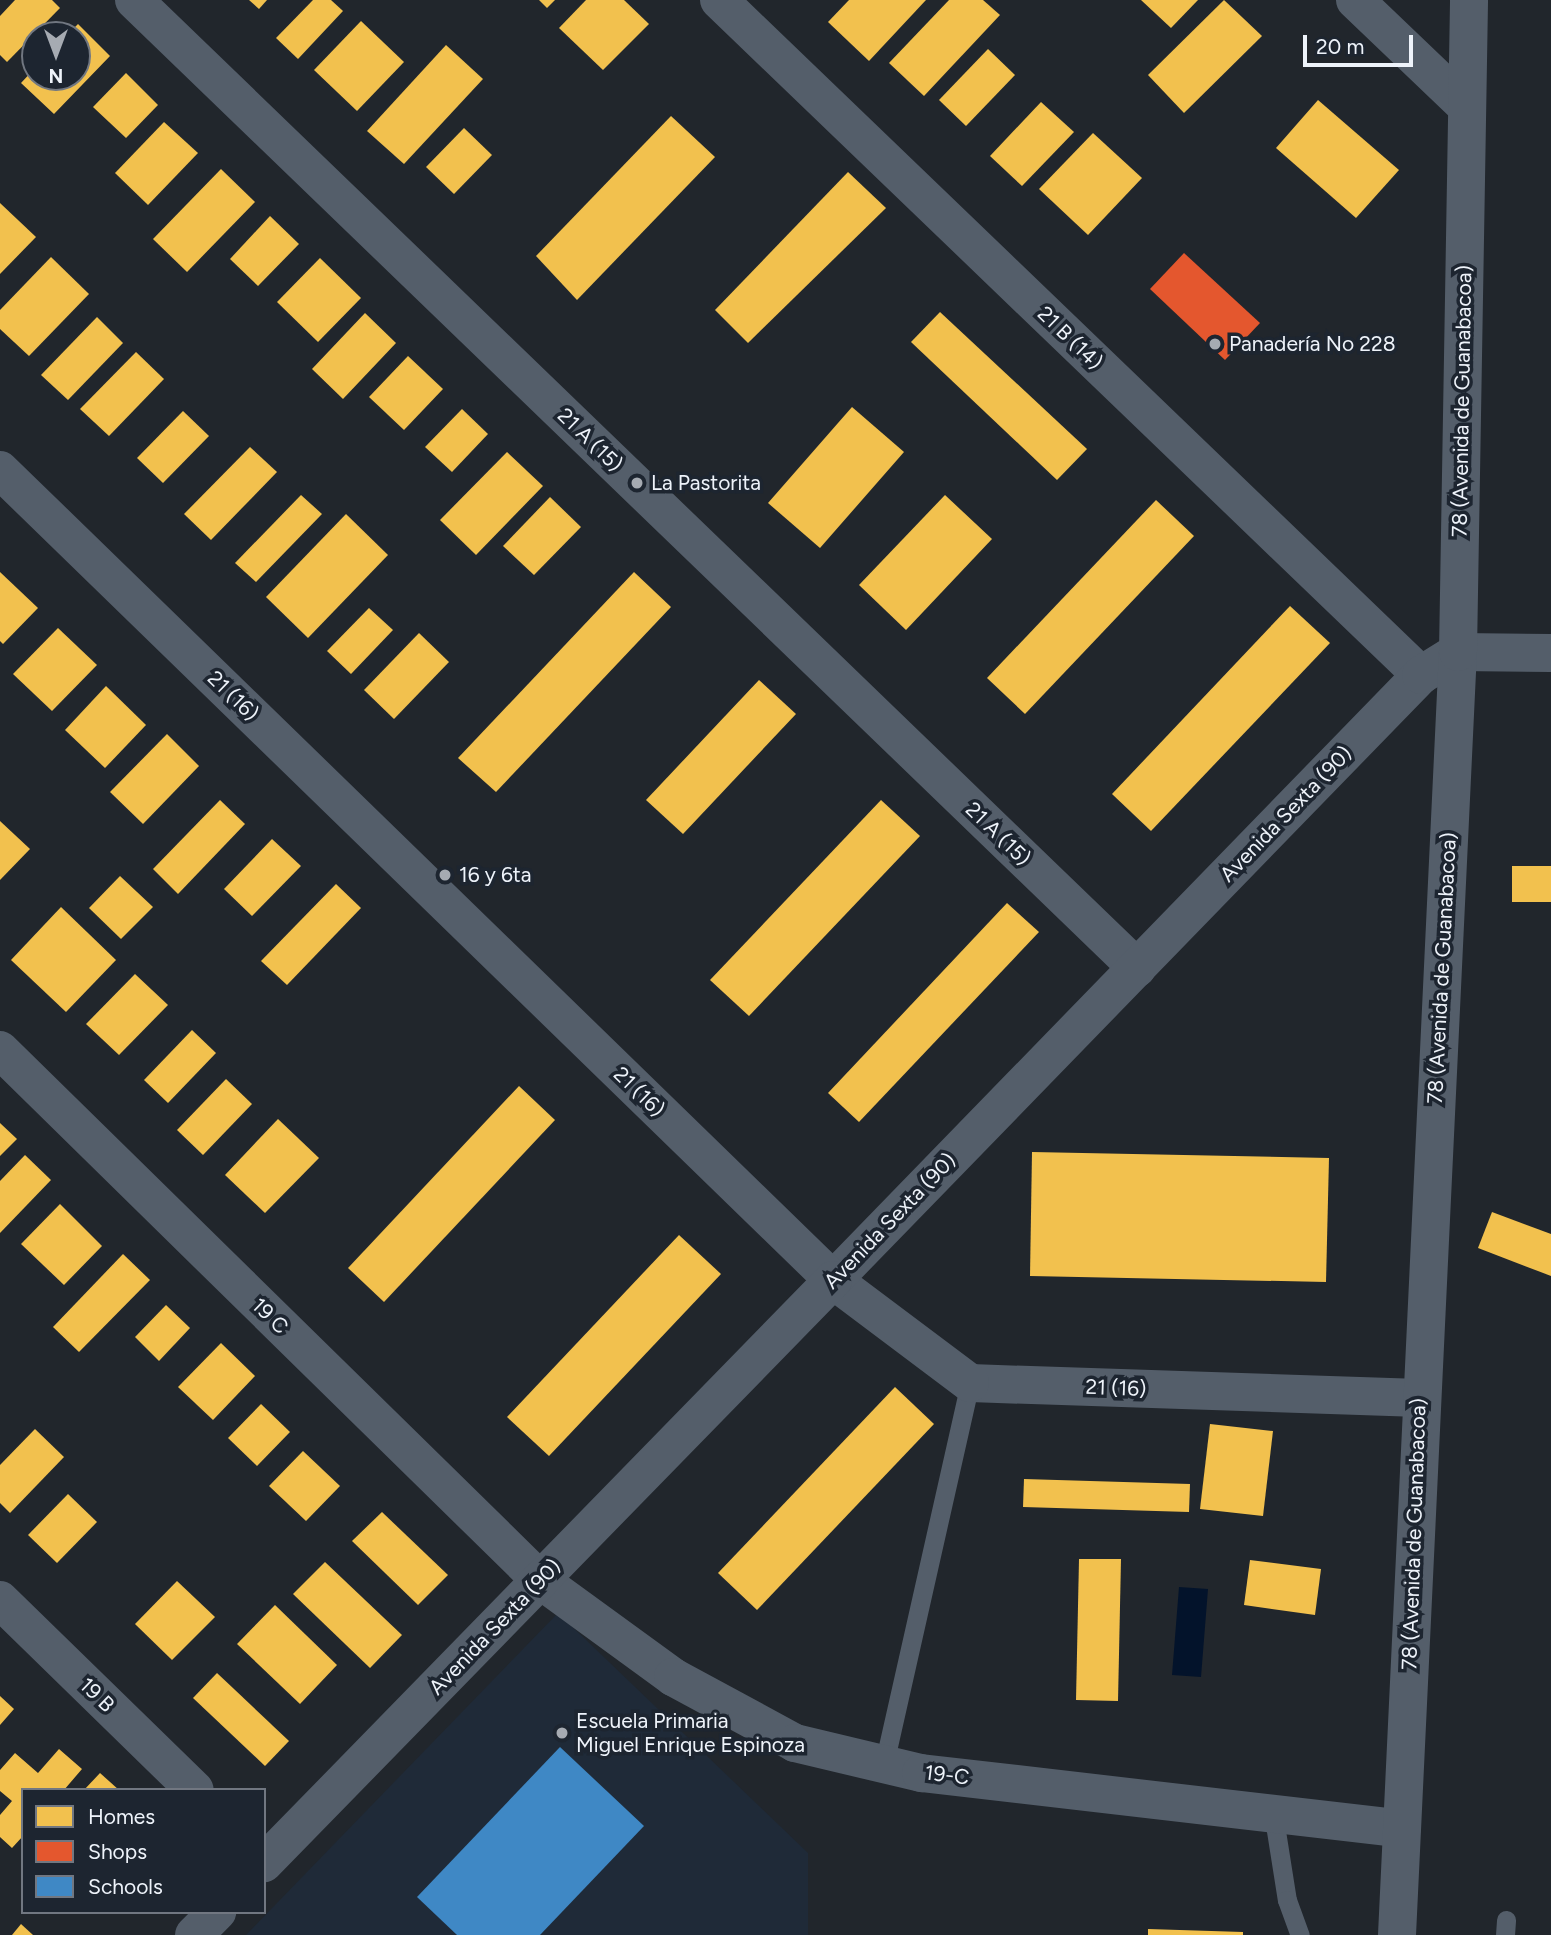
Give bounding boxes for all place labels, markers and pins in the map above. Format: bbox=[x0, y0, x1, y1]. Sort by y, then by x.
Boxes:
place label: Panadería No 228 bbox=[1229, 331, 1396, 357]
marker: Panadería No 228 bbox=[1207, 336, 1223, 352]
place label: La Pastorita bbox=[651, 470, 761, 496]
marker: La Pastorita bbox=[629, 475, 645, 491]
place label: 16 y 6ta bbox=[459, 862, 531, 888]
marker: 16 y 6ta bbox=[437, 867, 453, 883]
place label: Escuela Primaria Miguel Enrique Espinoza bbox=[576, 1708, 805, 1758]
marker: Escuela Primaria Miguel Enrique Espinoza bbox=[554, 1725, 570, 1741]

